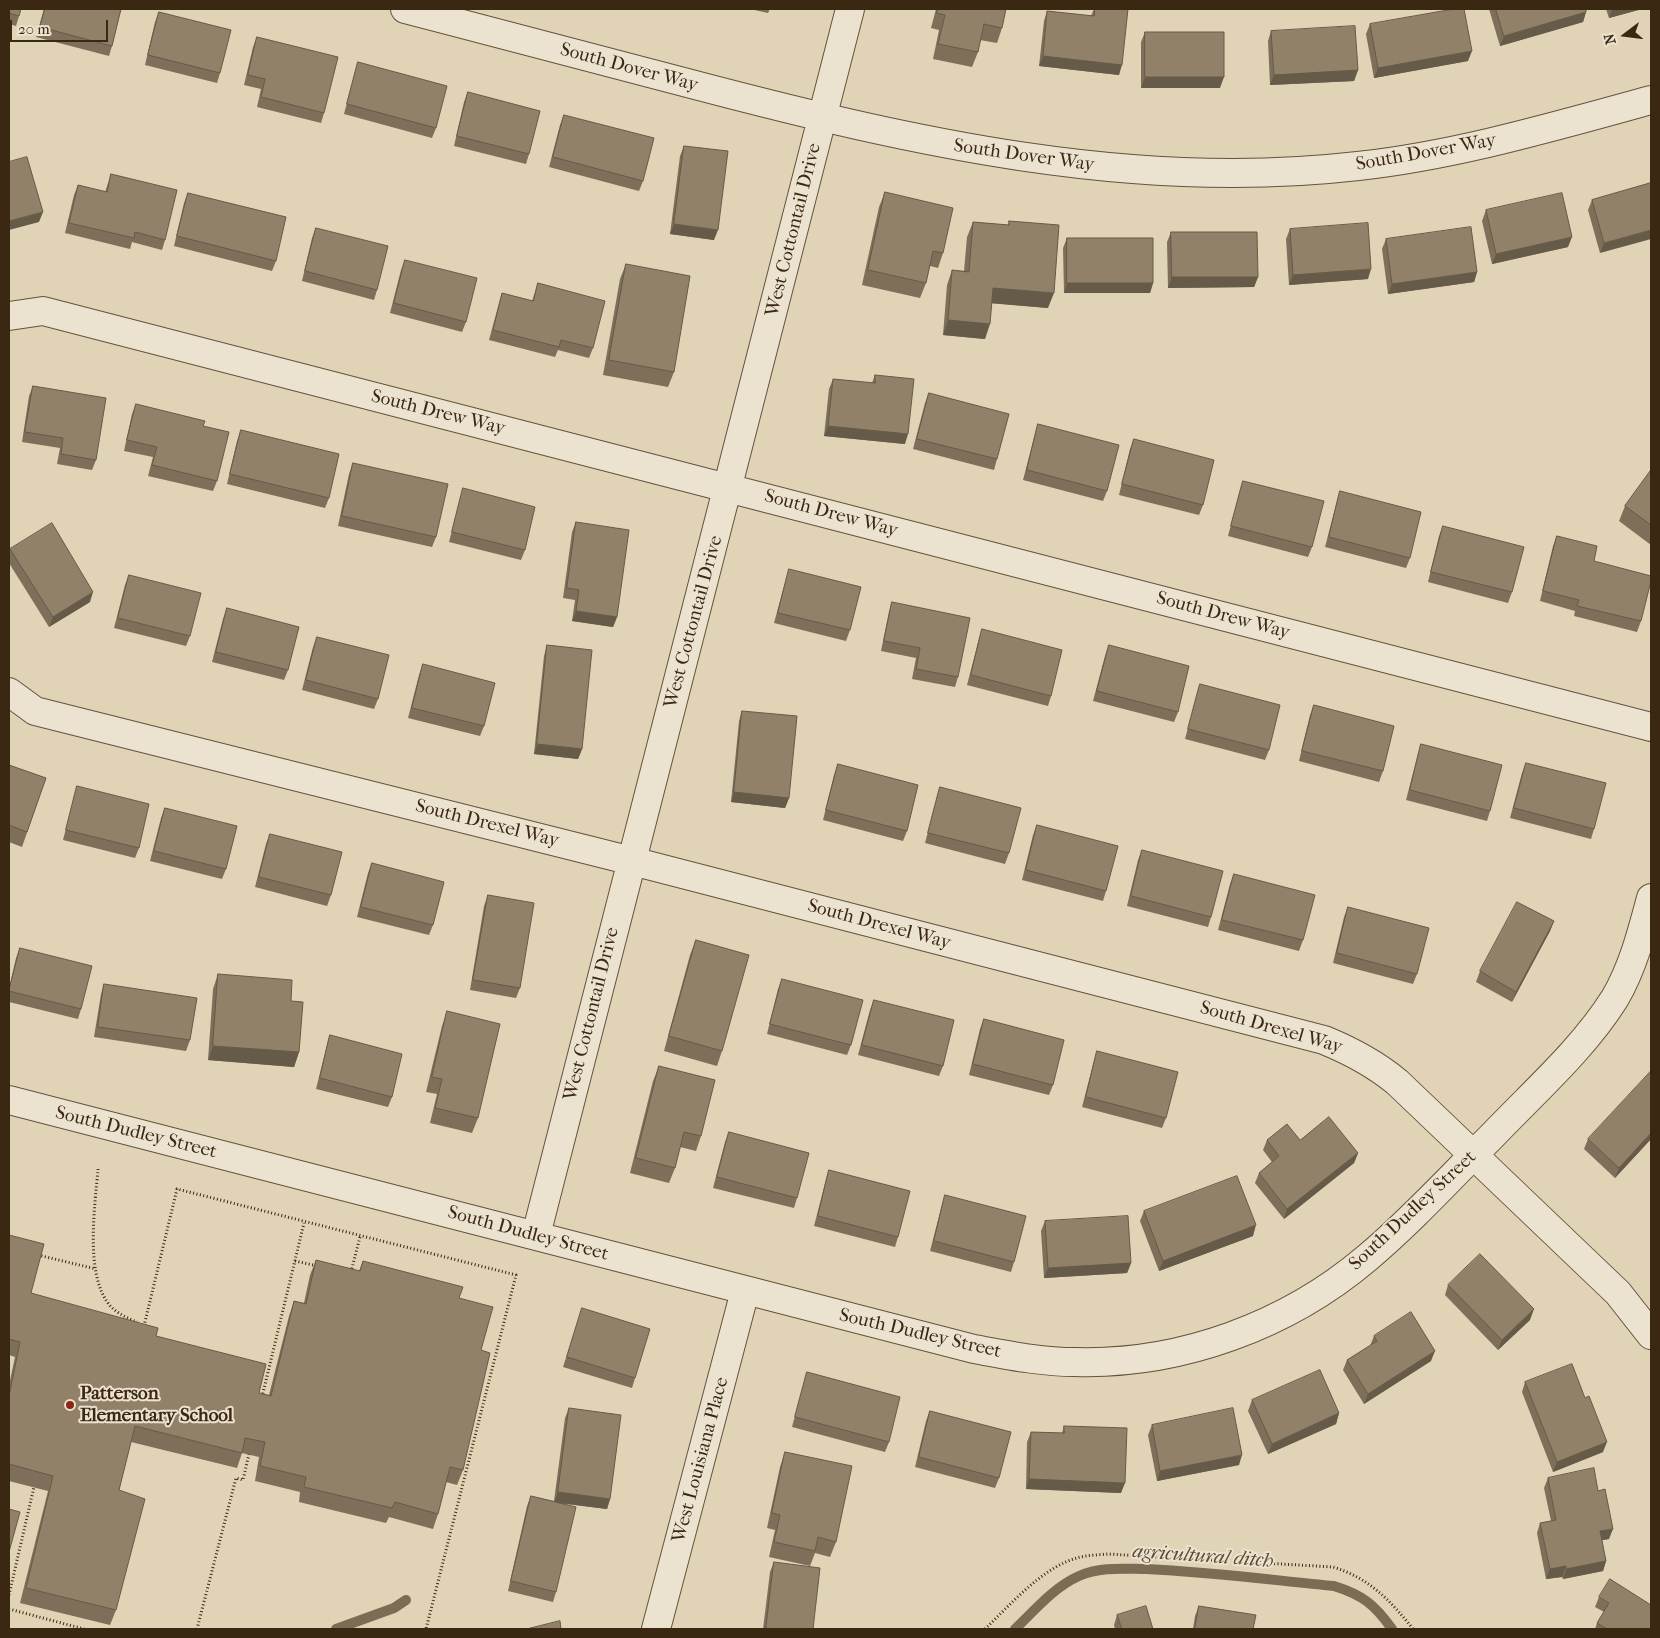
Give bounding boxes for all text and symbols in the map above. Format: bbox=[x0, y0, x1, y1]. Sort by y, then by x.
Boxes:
scale bar bbox=[12, 10, 110, 42]
north arrow bbox=[1600, 10, 1650, 60]
text: 20 m bbox=[18, 20, 50, 38]
text: N bbox=[1600, 32, 1620, 46]
street label: South Dover Way bbox=[558, 39, 700, 97]
street label: South Dover Way bbox=[1354, 129, 1498, 177]
street label: South Dover Way bbox=[952, 135, 1096, 177]
street label: West Cottontail Drive bbox=[761, 141, 827, 319]
street label: South Drew Way bbox=[369, 385, 507, 441]
street label: South Drew Way bbox=[762, 485, 900, 543]
street label: West Cottontail Drive bbox=[660, 533, 728, 711]
street label: South Drew Way bbox=[1154, 587, 1292, 645]
street label: South Drexel Way bbox=[413, 795, 561, 853]
street label: South Drexel Way bbox=[805, 895, 953, 955]
street label: West Cottontail Drive bbox=[559, 925, 625, 1103]
street label: South Drexel Way bbox=[1197, 997, 1345, 1059]
street label: South Dudley Street bbox=[53, 1102, 219, 1164]
street label: South Dudley Street bbox=[1345, 1146, 1481, 1276]
street label: South Dudley Street bbox=[445, 1202, 611, 1266]
street label: South Dudley Street bbox=[837, 1304, 1003, 1364]
street label: West Louisiana Place bbox=[668, 1375, 734, 1545]
place label: Patterson Elementary School bbox=[80, 1383, 233, 1427]
marker: Patterson Elementary School bbox=[64, 1399, 76, 1411]
water label: agricultural ditch bbox=[1132, 1540, 1274, 1574]

